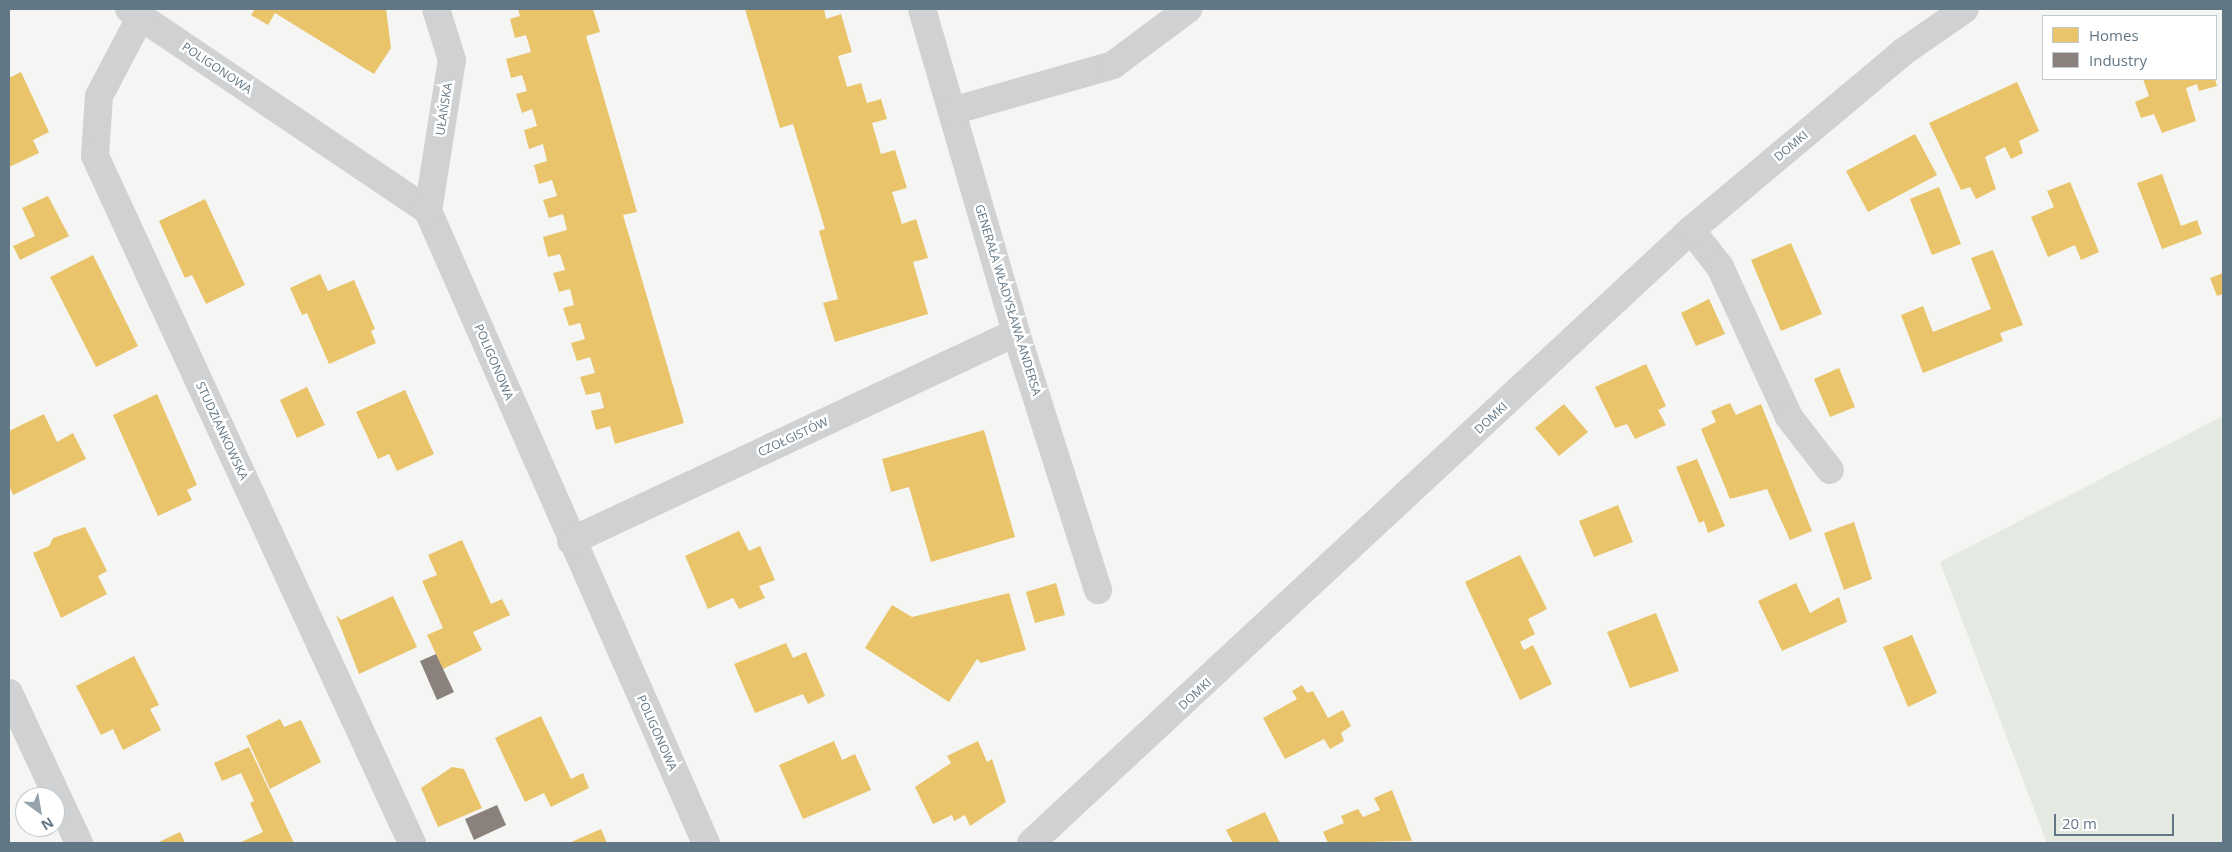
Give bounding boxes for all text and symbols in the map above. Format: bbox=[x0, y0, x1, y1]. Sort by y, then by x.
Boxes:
legend bbox=[2042, 15, 2217, 80]
text: Homes bbox=[2089, 25, 2139, 45]
street label: POLIGONOWA bbox=[179, 39, 255, 97]
text: Industry bbox=[2089, 50, 2147, 70]
street label: UŁAŃSKA bbox=[433, 82, 455, 136]
street label: DOMKI bbox=[1771, 128, 1811, 164]
street label: GENERAŁA WŁADYSŁAWA ANDERSA bbox=[972, 203, 1044, 397]
street label: POLIGONOWA bbox=[471, 322, 517, 402]
street label: STUDZIANKOWSKA bbox=[193, 380, 251, 482]
street label: DOMKI bbox=[1472, 399, 1510, 437]
street label: CZOŁGISTÓW bbox=[756, 414, 830, 460]
street label: DOMKI bbox=[1176, 675, 1214, 713]
street label: POLIGONOWA bbox=[634, 693, 680, 773]
north arrow bbox=[15, 787, 65, 837]
scale bar bbox=[2057, 804, 2177, 836]
text: N bbox=[38, 813, 58, 835]
text: 20 m bbox=[2062, 813, 2097, 833]

